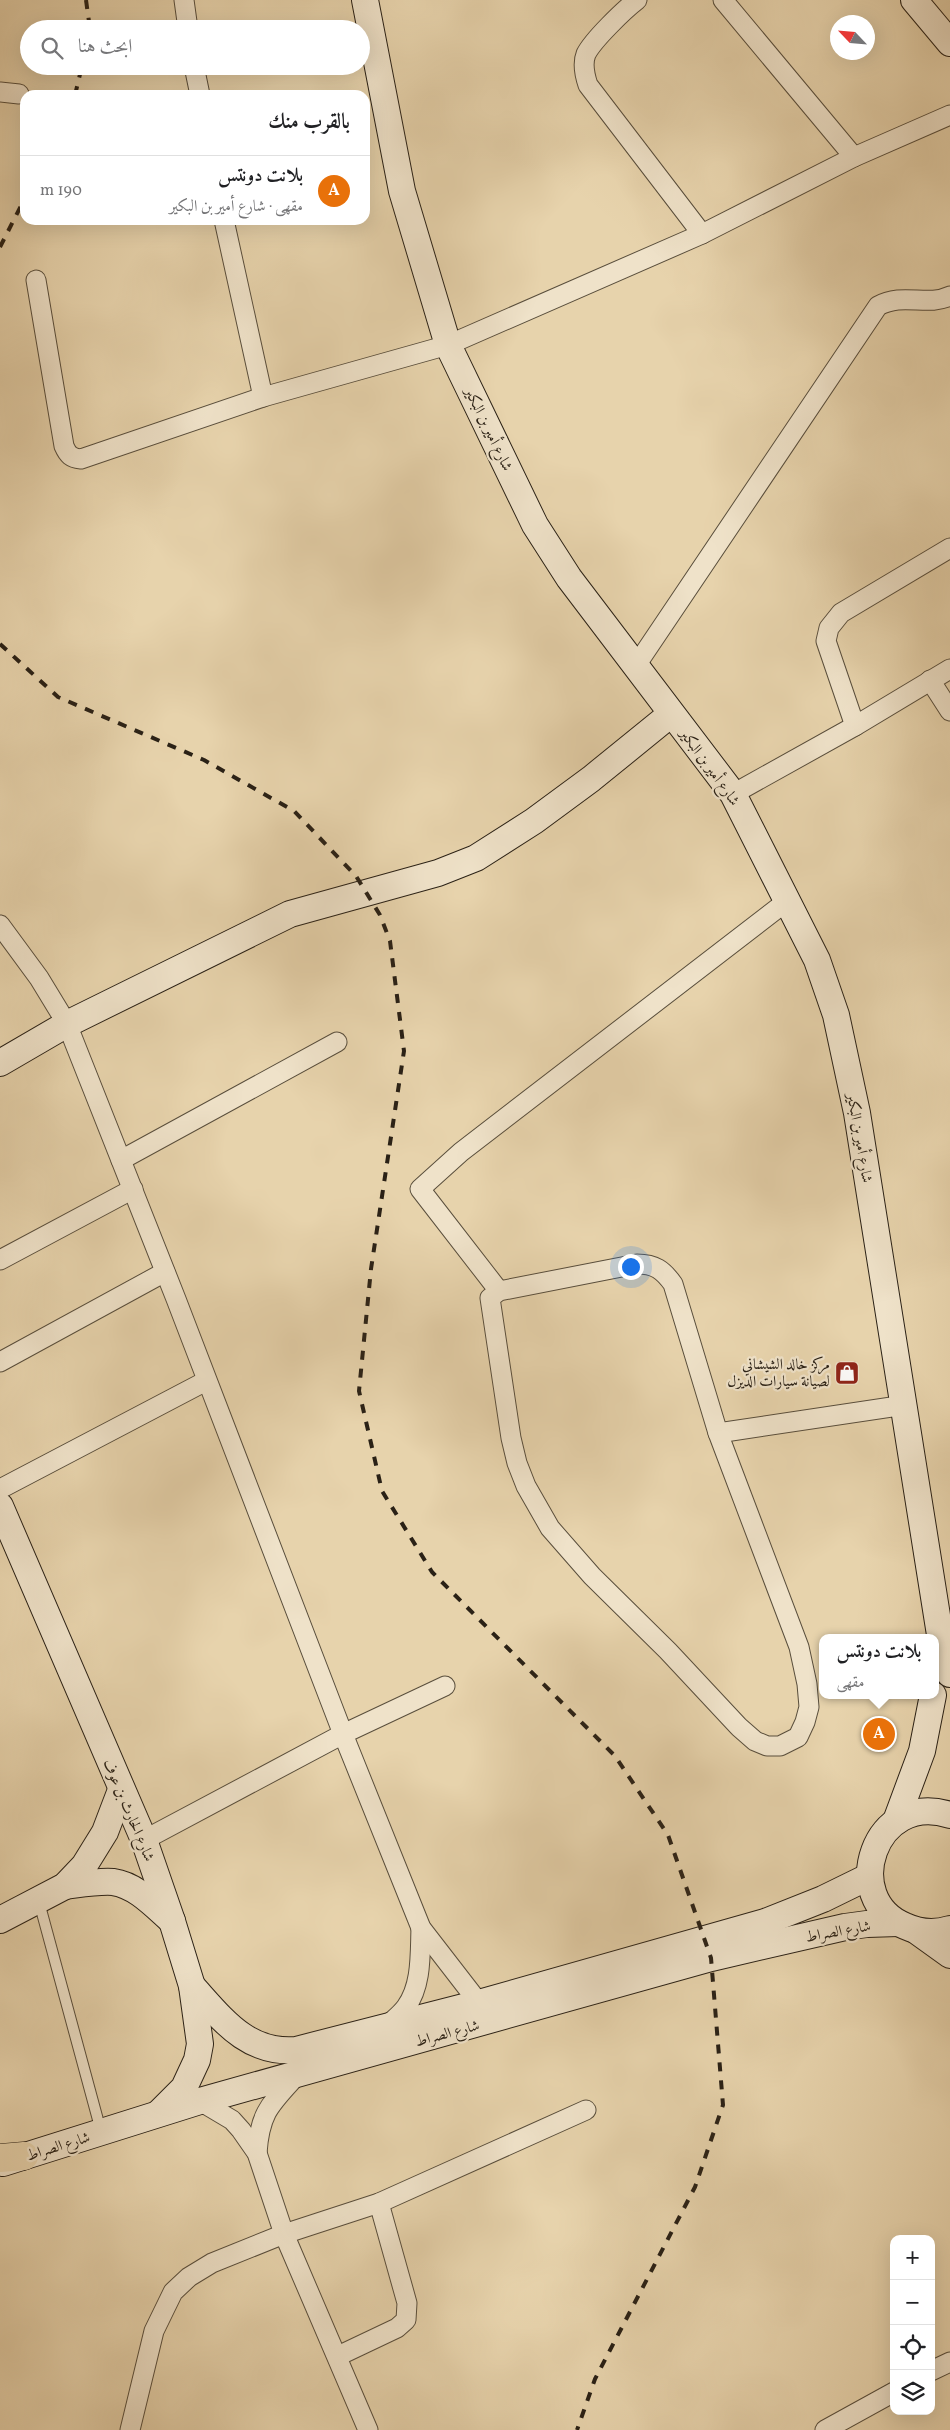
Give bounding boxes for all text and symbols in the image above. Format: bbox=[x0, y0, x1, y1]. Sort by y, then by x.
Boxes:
north arrow bbox=[830, 15, 875, 60]
search box bbox=[20, 20, 370, 75]
icon: search bbox=[38, 34, 66, 62]
text: ابحث هنا bbox=[78, 34, 132, 60]
text: بالقرب منك bbox=[268, 108, 350, 137]
text: بلانت دونتس bbox=[218, 163, 303, 189]
text: 190 m bbox=[40, 180, 82, 202]
text: A bbox=[328, 180, 340, 202]
text: مقهى · شارع أمير بن البكير bbox=[169, 196, 303, 218]
street label: شارع أمير بن البكير bbox=[457, 382, 519, 475]
street label: شارع أمير بن البكير bbox=[672, 722, 745, 811]
street label: شارع أمير بن البكير bbox=[839, 1090, 879, 1185]
your location bbox=[618, 1254, 644, 1280]
place label: مركز خالد الشيشاني لصيانة سيارات الديزل bbox=[727, 1355, 830, 1393]
shop icon: مركز خالد الشيشاني لصيانة سيارات الديزل bbox=[834, 1360, 860, 1386]
popup bbox=[819, 1634, 939, 1699]
text: بلانت دونتس bbox=[837, 1639, 921, 1665]
text: مقهى bbox=[837, 1672, 864, 1694]
pin: A bbox=[863, 1715, 895, 1753]
street label: شارع الحارث بن عوف bbox=[96, 1756, 159, 1865]
street label: شارع الصراط bbox=[804, 1916, 873, 1950]
street label: شارع الصراط bbox=[413, 2016, 482, 2054]
street label: شارع الصراط bbox=[24, 2128, 93, 2168]
map controls bbox=[890, 2235, 935, 2415]
button: + bbox=[890, 2235, 935, 2280]
button: − bbox=[890, 2280, 935, 2325]
button: locate bbox=[890, 2325, 935, 2370]
button: layers bbox=[890, 2370, 935, 2415]

